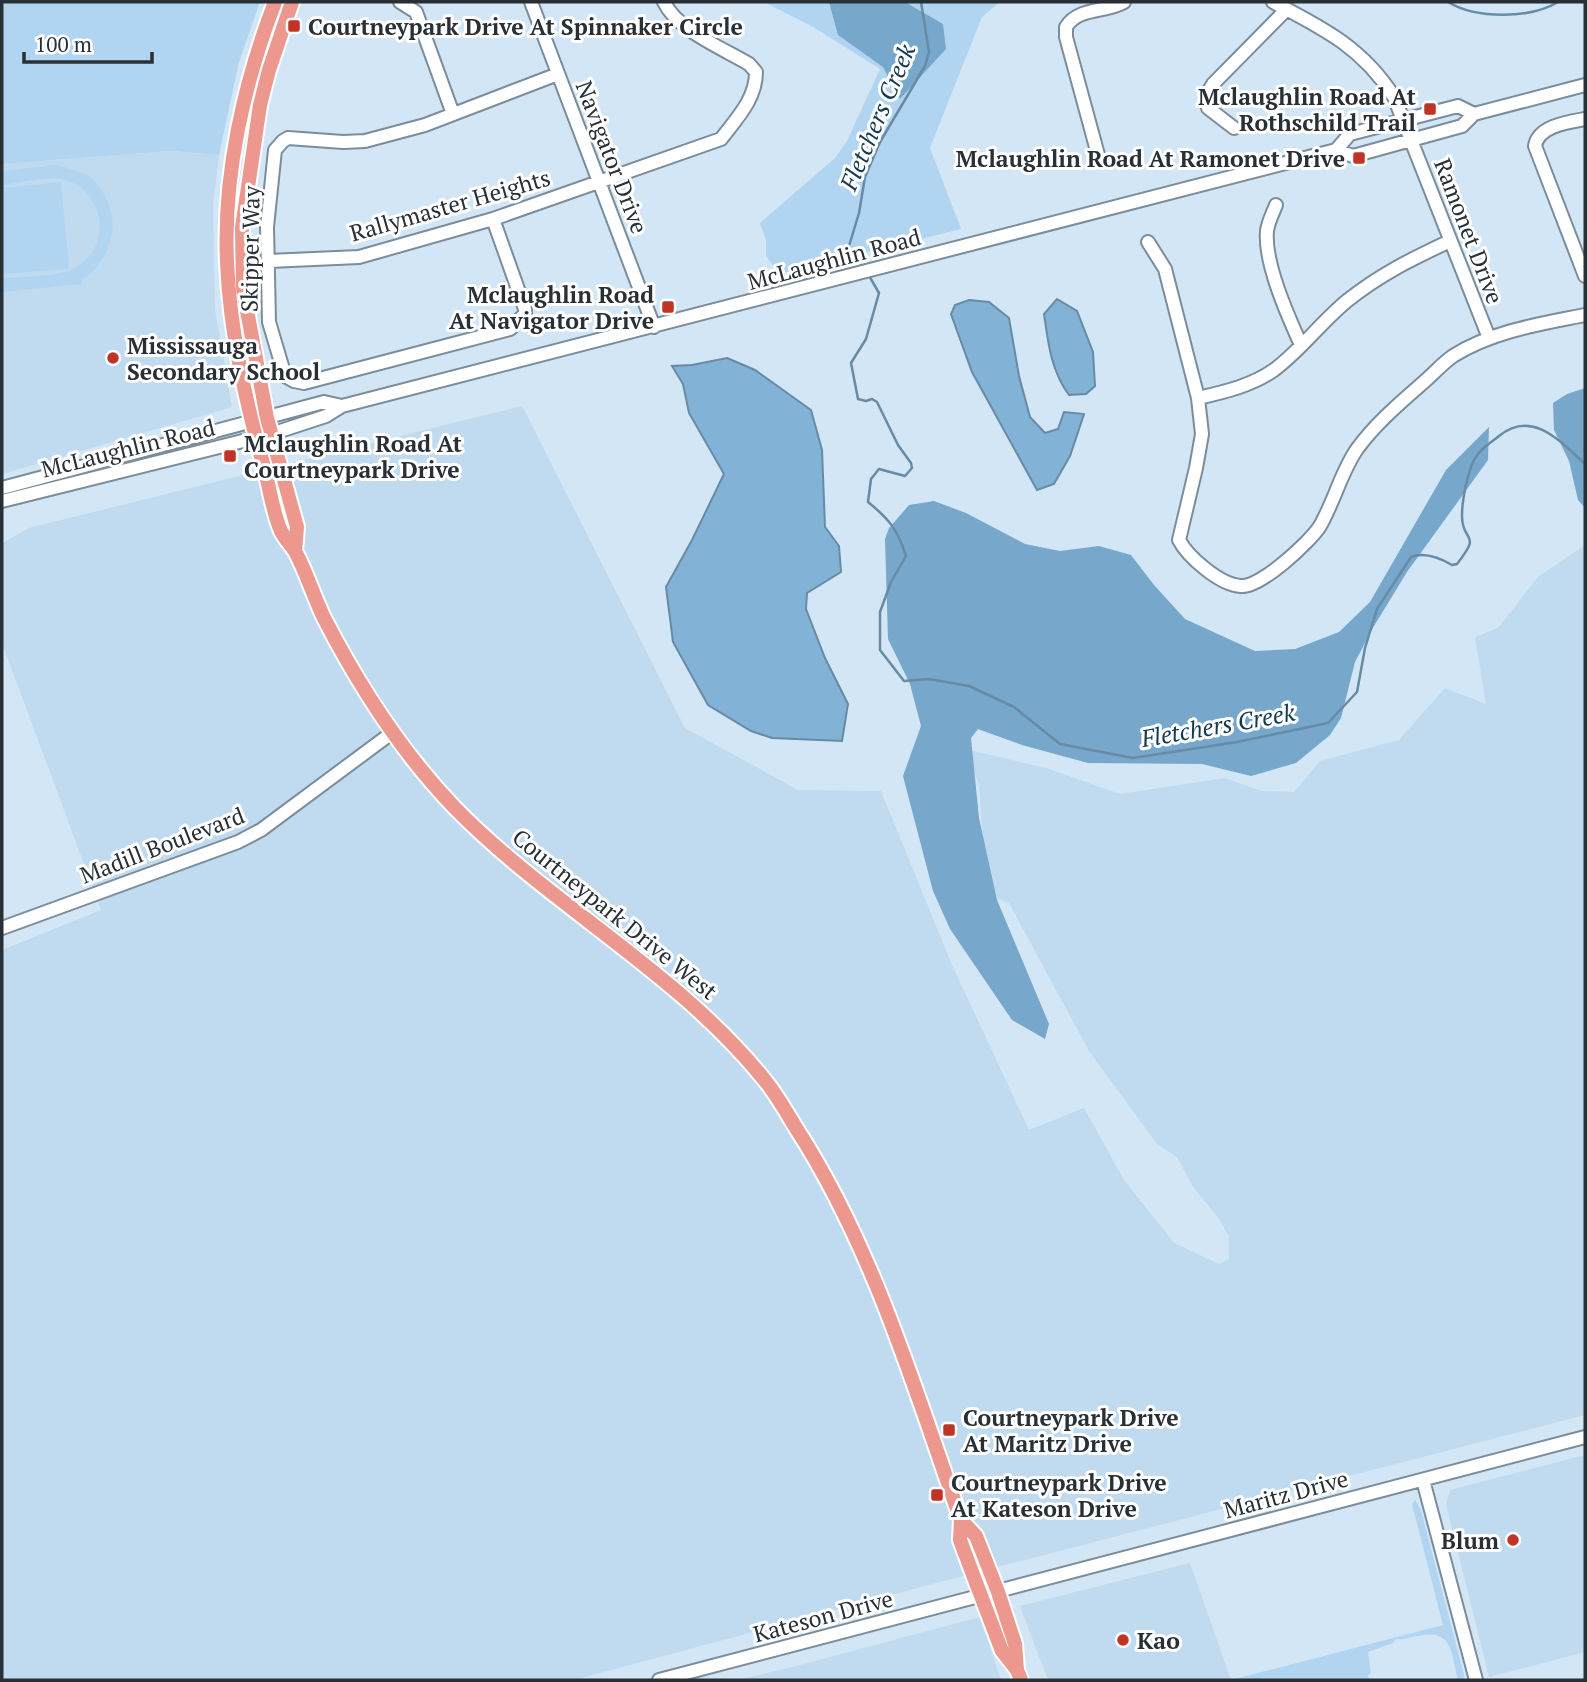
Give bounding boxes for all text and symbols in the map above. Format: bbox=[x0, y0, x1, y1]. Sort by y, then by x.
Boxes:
place label: Courtneypark Drive At Spinnaker Circle bbox=[308, 11, 743, 42]
marker: Courtneypark Drive At Spinnaker Circle bbox=[286, 18, 302, 34]
scale bar bbox=[24, 21, 152, 65]
text: 100 m bbox=[35, 30, 92, 58]
water label: Fletchers Creek bbox=[831, 39, 922, 196]
street label: Navigator Drive bbox=[569, 76, 655, 238]
place label: Mclaughlin Road At Rothschild Trail bbox=[1198, 81, 1416, 138]
marker: Mclaughlin Road At Rothschild Trail bbox=[1422, 101, 1438, 117]
place label: Mclaughlin Road At Ramonet Drive bbox=[956, 143, 1345, 174]
marker: Mclaughlin Road At Ramonet Drive bbox=[1351, 150, 1367, 166]
street label: Ramonet Drive bbox=[1427, 154, 1511, 308]
street label: Rallymaster Heights bbox=[346, 162, 554, 248]
street label: Skipper Way bbox=[233, 185, 267, 312]
street label: McLaughlin Road bbox=[744, 221, 924, 297]
place label: Mclaughlin Road At Navigator Drive bbox=[449, 279, 654, 336]
marker: Mclaughlin Road At Navigator Drive bbox=[660, 299, 676, 315]
place label: Mississauga Secondary School bbox=[127, 330, 321, 387]
marker: Mississauga Secondary School bbox=[105, 350, 121, 366]
street label: McLaughlin Road bbox=[38, 411, 218, 485]
place label: Mclaughlin Road At Courtneypark Drive bbox=[244, 428, 462, 485]
marker: Mclaughlin Road At Courtneypark Drive bbox=[222, 448, 238, 464]
water label: Fletchers Creek bbox=[1138, 696, 1298, 754]
street label: Madill Boulevard bbox=[75, 799, 249, 891]
street label: Courtneypark Drive West bbox=[506, 822, 724, 1007]
place label: Courtneypark Drive At Maritz Drive bbox=[963, 1402, 1179, 1459]
marker: Courtneypark Drive At Maritz Drive bbox=[941, 1422, 957, 1438]
street label: Maritz Drive bbox=[1220, 1463, 1352, 1525]
place label: Courtneypark Drive At Kateson Drive bbox=[951, 1467, 1167, 1524]
marker: Courtneypark Drive At Kateson Drive bbox=[929, 1487, 945, 1503]
place label: Blum bbox=[1441, 1525, 1499, 1556]
marker: Blum bbox=[1505, 1532, 1521, 1548]
street label: Kateson Drive bbox=[750, 1582, 896, 1650]
place label: Kao bbox=[1137, 1625, 1180, 1656]
marker: Kao bbox=[1115, 1632, 1131, 1648]

